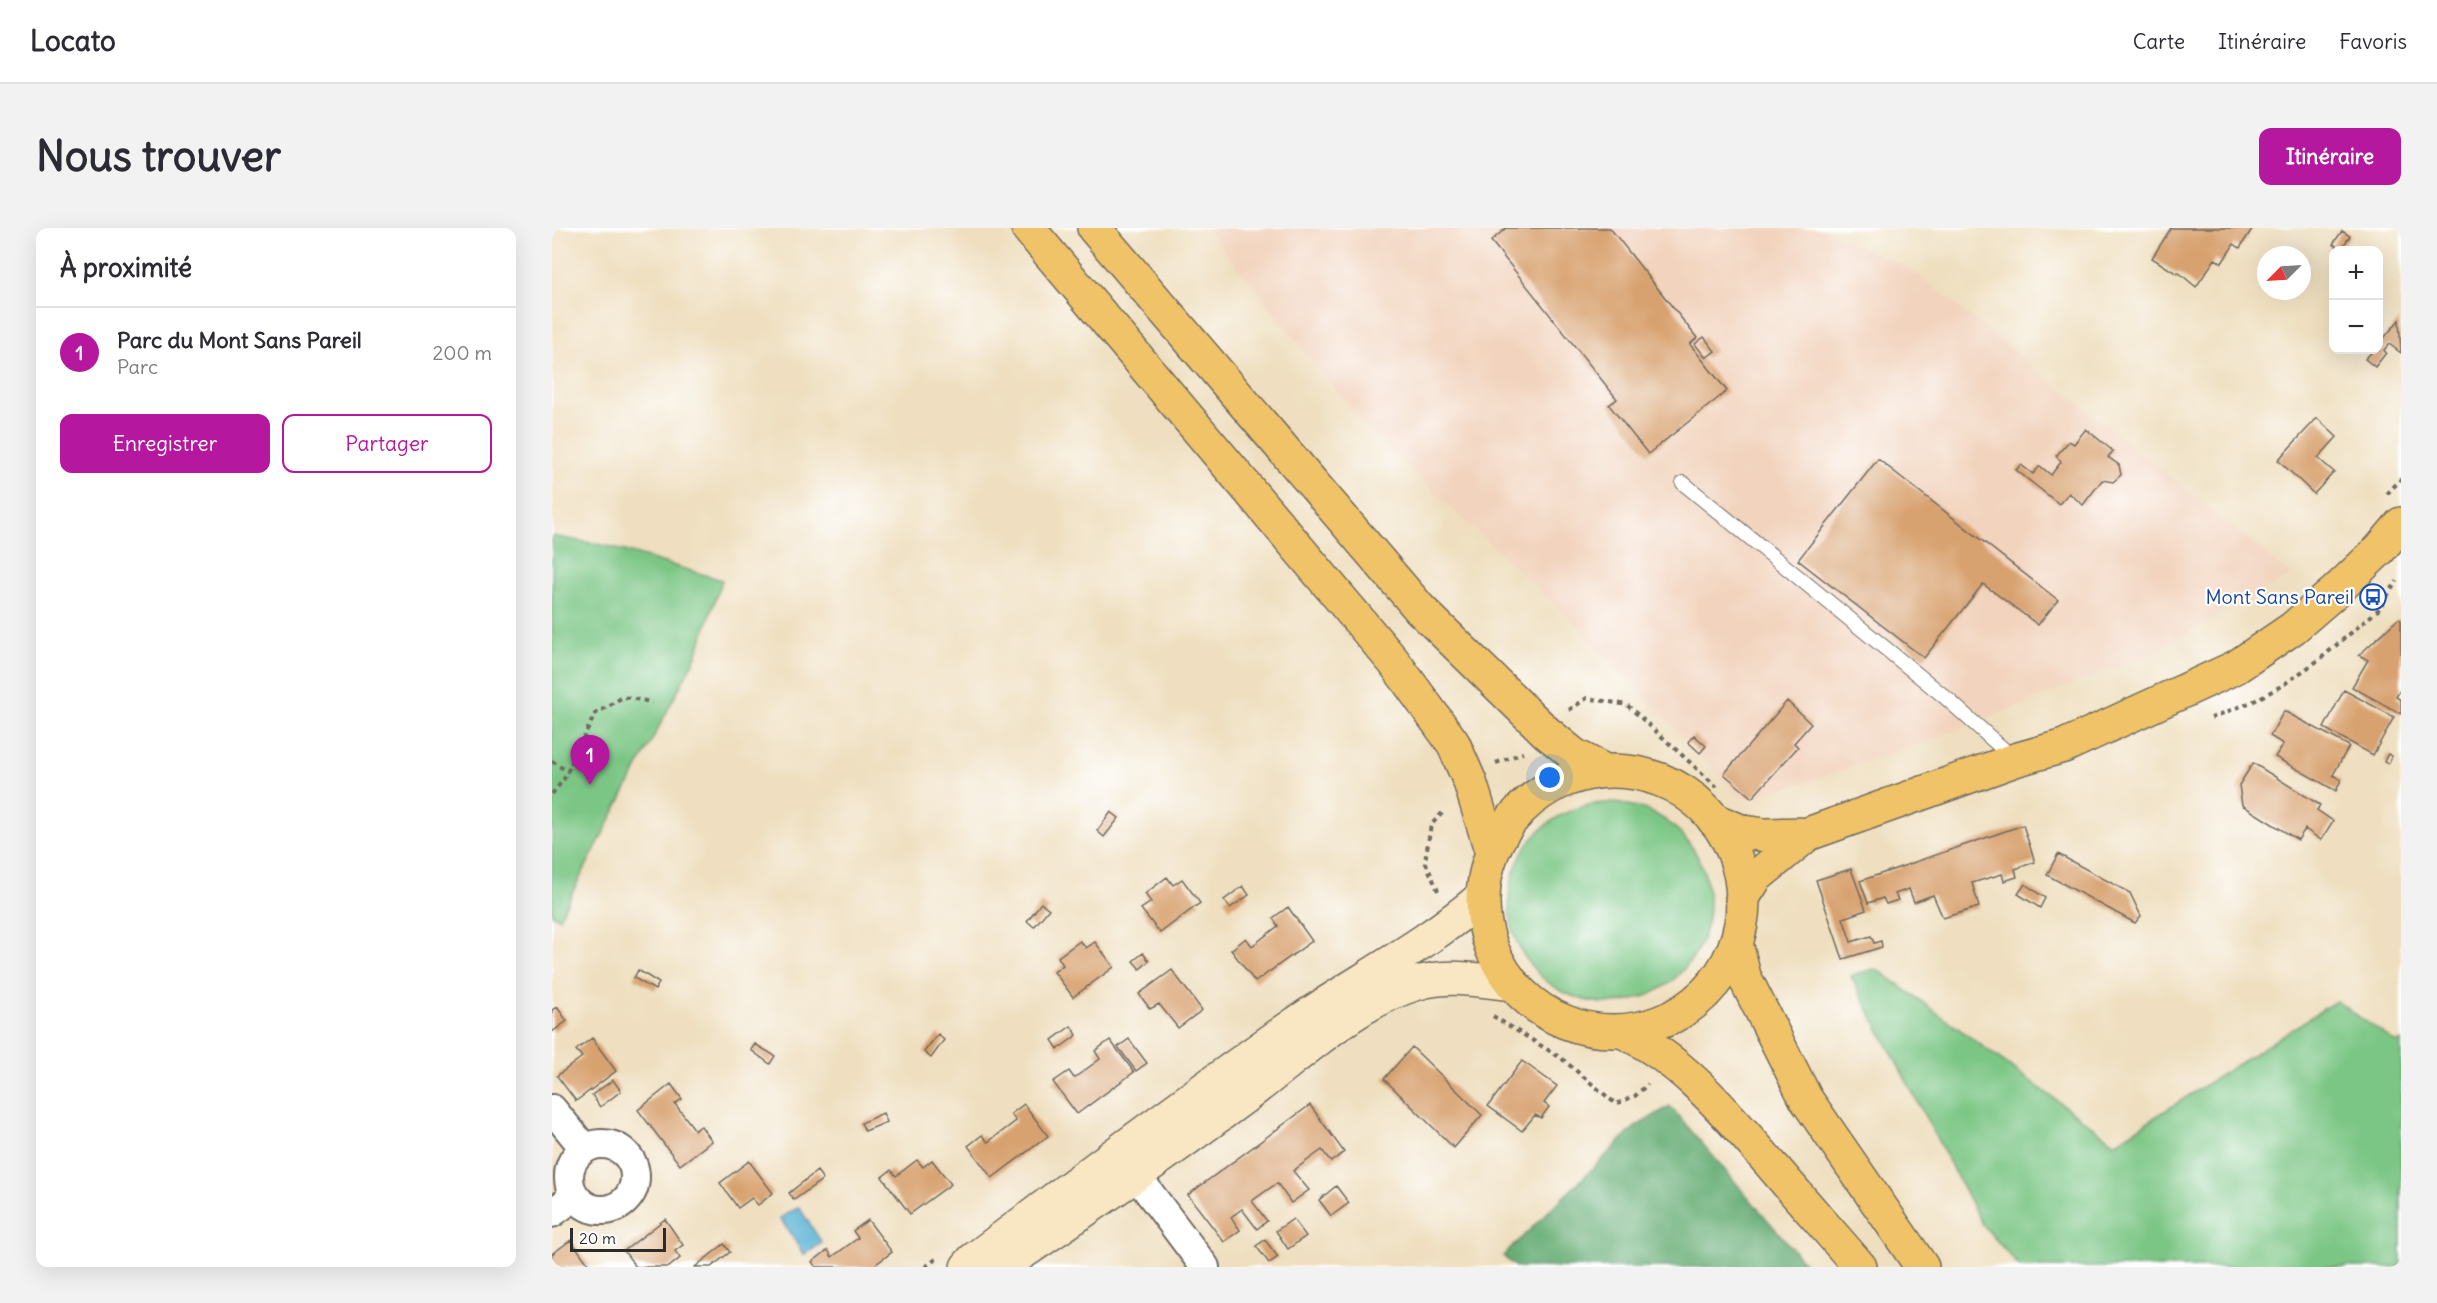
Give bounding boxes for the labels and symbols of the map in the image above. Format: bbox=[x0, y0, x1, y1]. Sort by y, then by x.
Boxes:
north arrow bbox=[2257, 246, 2311, 300]
bus stop icon: Mont Sans Pareil bbox=[2358, 582, 2388, 612]
place label: Mont Sans Pareil bbox=[2206, 584, 2354, 609]
pin: 1 bbox=[570, 736, 609, 785]
your location bbox=[1535, 763, 1564, 792]
scale bar bbox=[570, 1225, 666, 1252]

